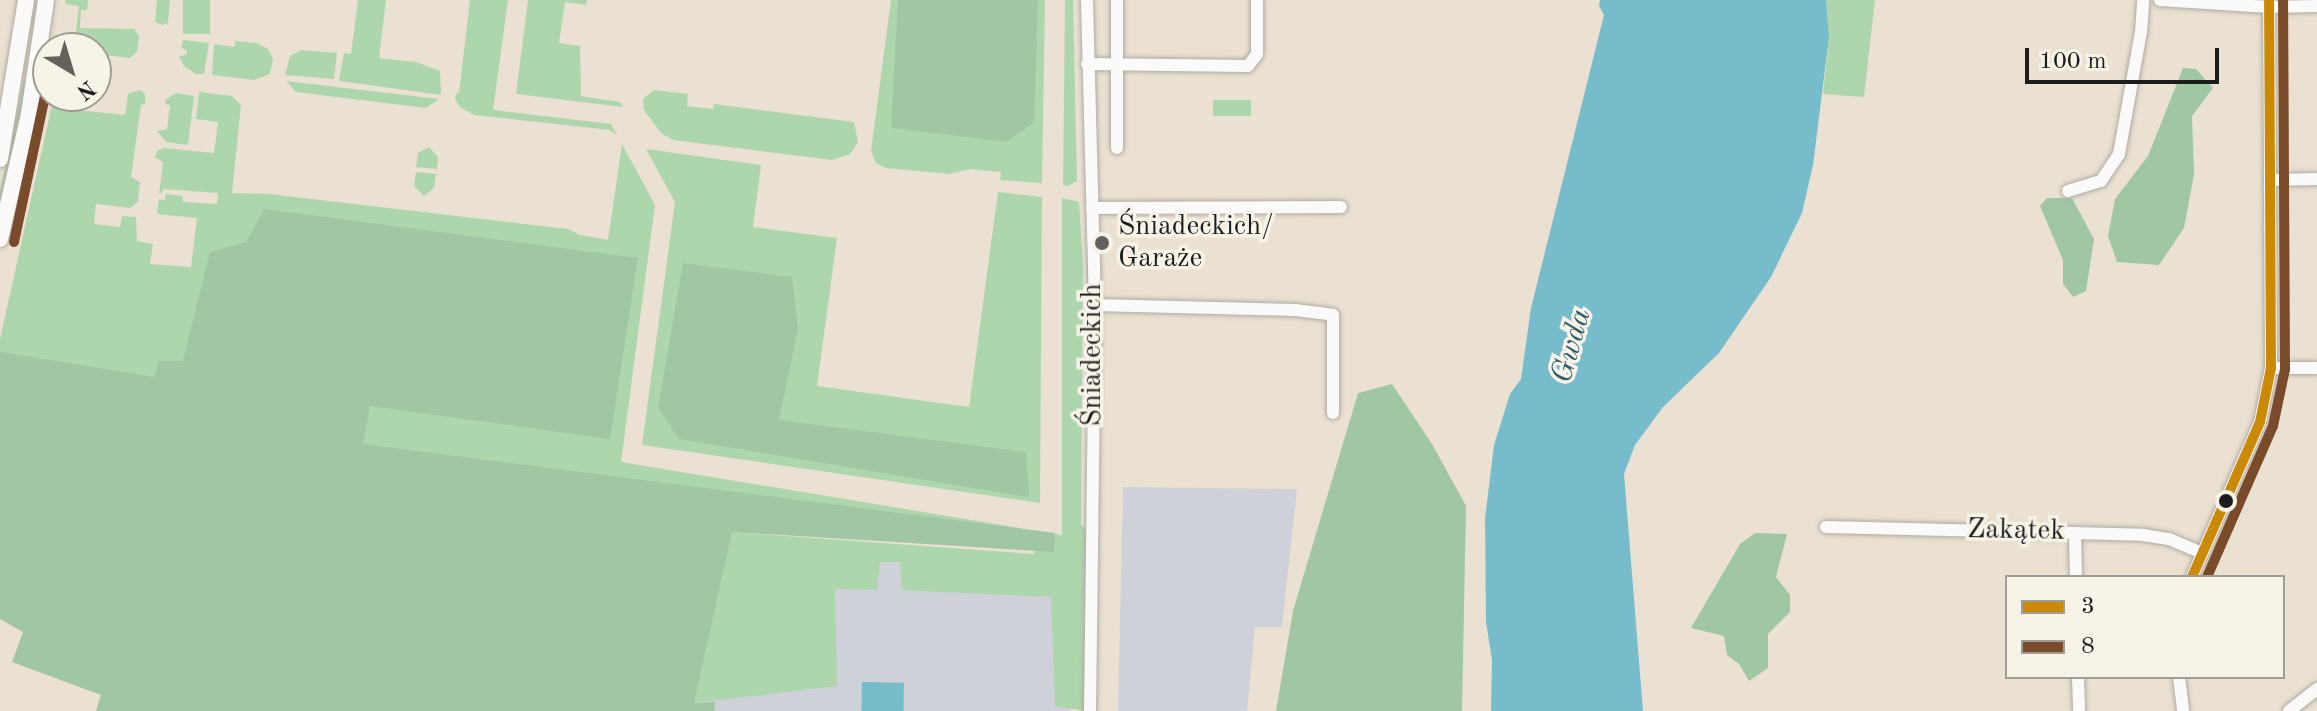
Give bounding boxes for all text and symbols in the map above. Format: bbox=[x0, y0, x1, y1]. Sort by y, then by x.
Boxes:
north arrow bbox=[32, 32, 112, 112]
scale bar bbox=[2029, 32, 2223, 82]
text: 100 m bbox=[2039, 50, 2107, 74]
text: N bbox=[72, 75, 99, 103]
place label: Śniadeckich/ Garaże bbox=[1118, 210, 1274, 276]
marker: Śniadeckich/ Garaże bbox=[1093, 234, 1111, 252]
street label: Śniadeckich bbox=[1076, 283, 1110, 427]
water label: Gwda bbox=[1544, 305, 1600, 387]
unlabelled marker bbox=[2218, 493, 2234, 509]
street label: Zakątek bbox=[1967, 513, 2065, 549]
legend bbox=[2005, 575, 2285, 679]
text: 3 bbox=[2081, 595, 2095, 619]
text: 8 bbox=[2081, 635, 2095, 659]

